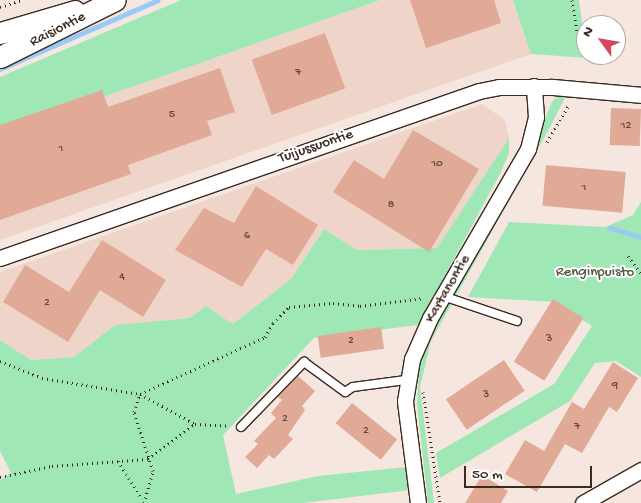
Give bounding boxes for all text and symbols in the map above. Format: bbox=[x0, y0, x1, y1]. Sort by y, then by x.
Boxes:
street label: Raisiontie bbox=[27, 8, 89, 52]
north arrow bbox=[576, 15, 626, 65]
text: N bbox=[579, 24, 598, 41]
house number: 7 bbox=[295, 67, 301, 81]
house number: 5 bbox=[169, 109, 175, 123]
house number: 12 bbox=[621, 120, 631, 134]
street label: Tuijussuontie bbox=[276, 126, 356, 168]
house number: 1 bbox=[59, 143, 63, 157]
house number: 10 bbox=[431, 158, 443, 172]
house number: 1 bbox=[582, 182, 586, 196]
house number: 8 bbox=[388, 199, 394, 213]
house number: 6 bbox=[244, 230, 250, 244]
street label: Kartanontie bbox=[421, 252, 475, 326]
park label: Renginpuisto bbox=[556, 264, 634, 282]
house number: 4 bbox=[119, 271, 125, 285]
house number: 2 bbox=[44, 297, 50, 311]
house number: 3 bbox=[546, 333, 552, 347]
house number: 2 bbox=[348, 335, 354, 349]
house number: 9 bbox=[612, 380, 618, 394]
house number: 3 bbox=[483, 389, 489, 403]
house number: 2 bbox=[282, 413, 288, 427]
house number: 7 bbox=[574, 421, 580, 435]
house number: 2 bbox=[363, 425, 369, 439]
scale bar bbox=[466, 456, 594, 488]
text: 50 m bbox=[472, 466, 503, 484]

